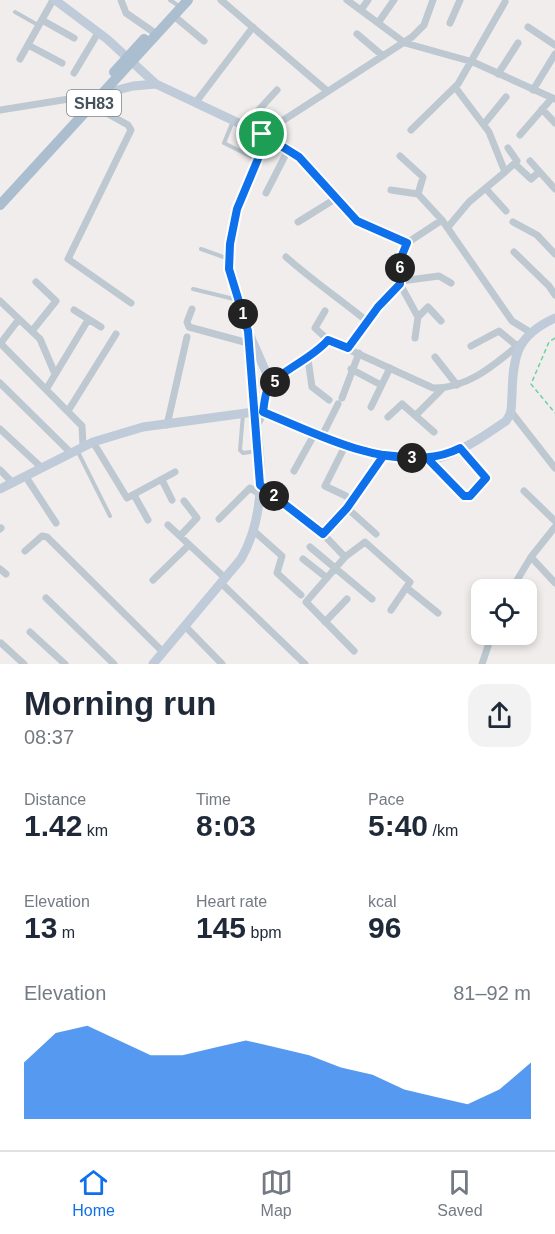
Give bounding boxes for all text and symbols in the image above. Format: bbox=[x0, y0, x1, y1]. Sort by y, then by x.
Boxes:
road number: SH83 bbox=[67, 90, 121, 116]
pin bbox=[236, 108, 287, 159]
icon: arrive bbox=[245, 117, 278, 150]
pin: 6 bbox=[385, 253, 415, 283]
text: 6 bbox=[396, 259, 404, 276]
pin: 1 bbox=[228, 299, 258, 329]
text: 1 bbox=[239, 305, 247, 322]
pin: 5 bbox=[260, 367, 290, 397]
text: 5 bbox=[271, 373, 279, 390]
pin: 3 bbox=[397, 443, 427, 473]
text: 3 bbox=[408, 449, 416, 466]
pin: 2 bbox=[259, 481, 289, 511]
text: 2 bbox=[270, 487, 278, 504]
map controls bbox=[471, 579, 537, 645]
button: locate bbox=[471, 579, 537, 645]
button: share bbox=[468, 684, 531, 747]
text: Morning run bbox=[24, 685, 216, 722]
text: 08:37 bbox=[24, 726, 74, 748]
text: Distance bbox=[24, 791, 86, 808]
text: Time bbox=[196, 791, 231, 808]
text: Pace bbox=[368, 791, 404, 808]
text: 1.42 bbox=[24, 809, 82, 842]
text: 8:03 bbox=[196, 809, 256, 842]
text: 5:40 bbox=[368, 809, 428, 842]
text: km bbox=[82, 822, 108, 839]
text: /km bbox=[428, 822, 458, 839]
text: Elevation bbox=[24, 893, 90, 910]
text: Heart rate bbox=[196, 893, 267, 910]
text: kcal bbox=[368, 893, 396, 910]
text: 13 bbox=[24, 911, 57, 944]
text: 145 bbox=[196, 911, 246, 944]
text: 96 bbox=[368, 911, 401, 944]
text: m bbox=[57, 924, 75, 941]
text: bpm bbox=[246, 924, 282, 941]
text: Elevation bbox=[24, 982, 106, 1004]
text: 81–92 m bbox=[453, 982, 531, 1004]
tab: Home bbox=[72, 1166, 115, 1220]
tab: Map bbox=[260, 1166, 293, 1220]
tab: Saved bbox=[437, 1166, 483, 1220]

